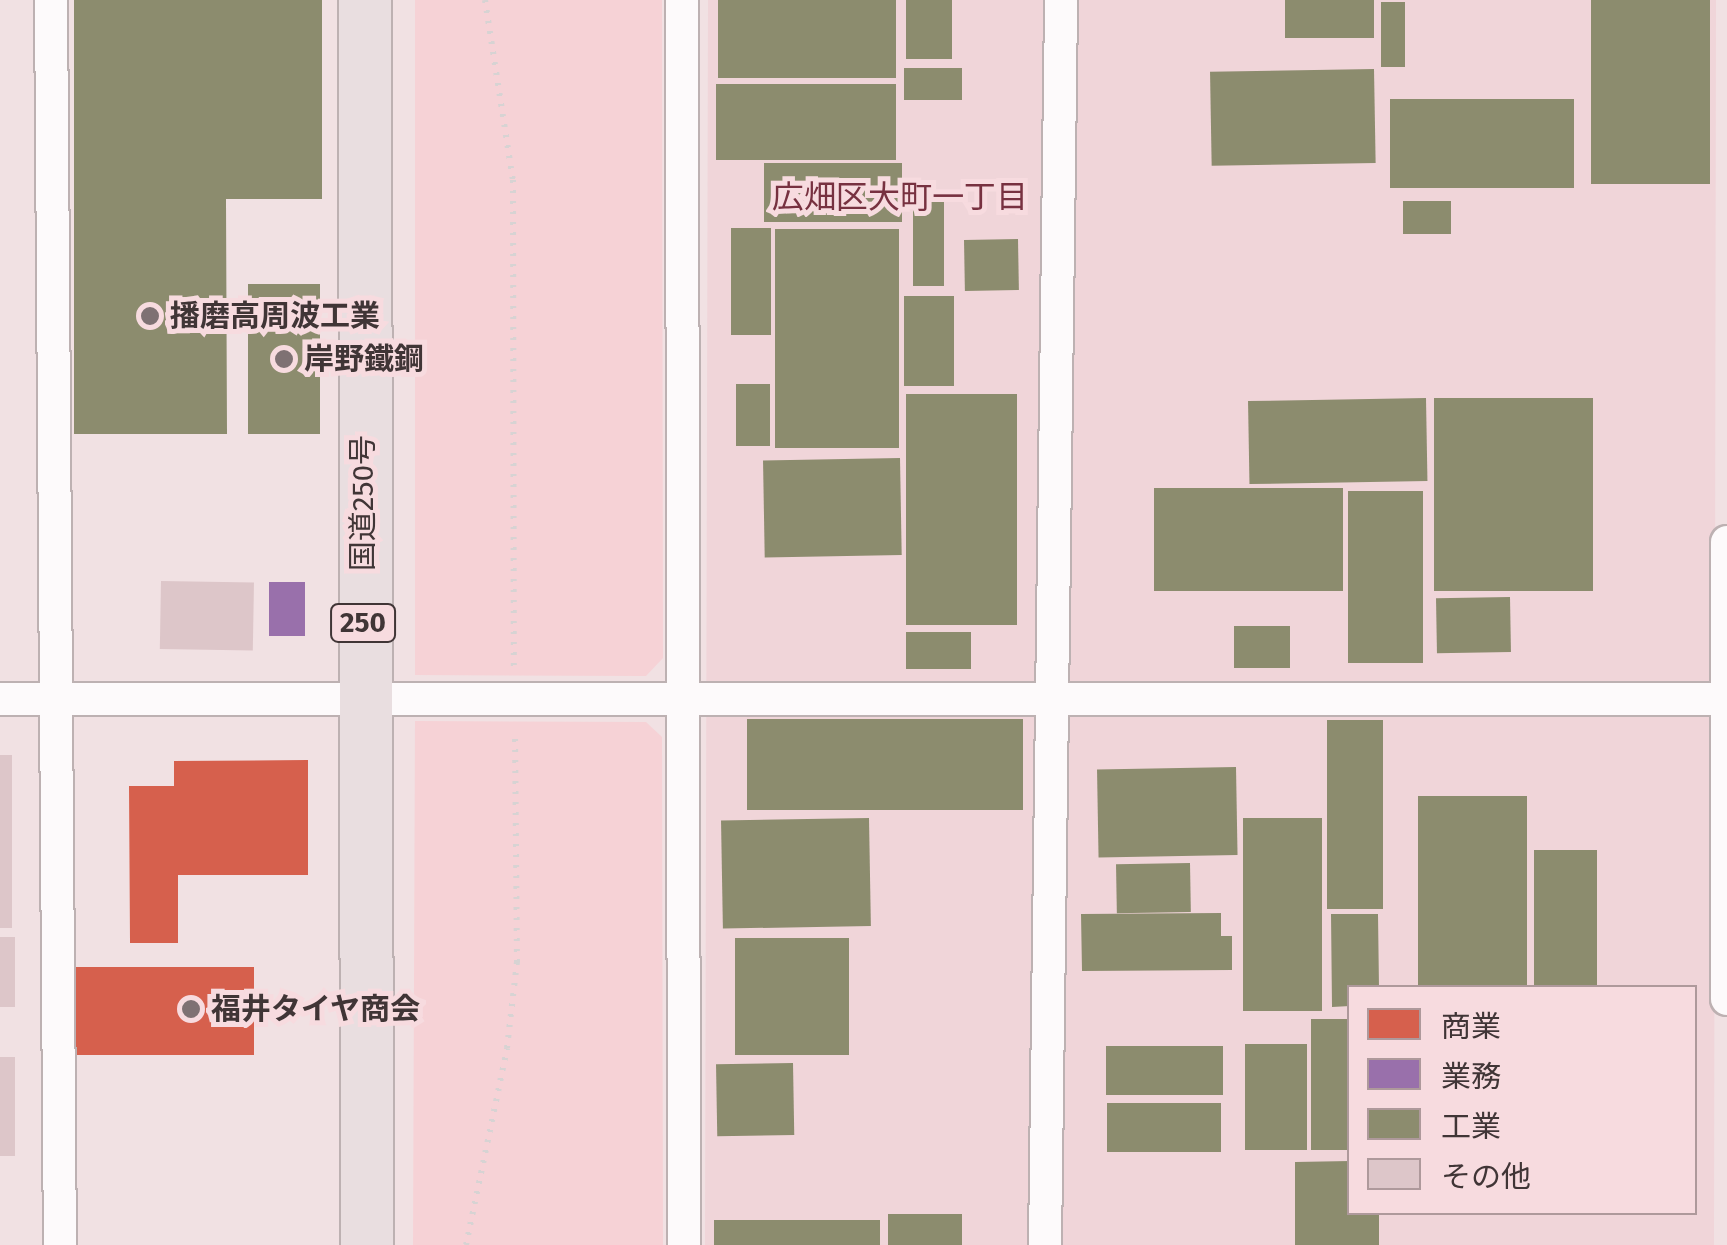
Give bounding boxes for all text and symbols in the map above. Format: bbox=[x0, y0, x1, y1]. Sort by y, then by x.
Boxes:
district label: 広畑区大町一丁目 bbox=[772, 178, 1028, 216]
place label: 播磨高周波工業 bbox=[170, 298, 380, 334]
marker: 播磨高周波工業 bbox=[139, 305, 161, 327]
place label: 岸野鐵鋼 bbox=[304, 341, 424, 377]
marker: 岸野鐵鋼 bbox=[273, 348, 295, 370]
street label: 国道250号 bbox=[345, 435, 381, 571]
road number: 250 bbox=[328, 600, 398, 646]
legend bbox=[1347, 985, 1697, 1215]
place label: 福井タイヤ商会 bbox=[211, 991, 421, 1027]
marker: 福井タイヤ商会 bbox=[180, 998, 202, 1020]
text: 商業 bbox=[1441, 1009, 1501, 1045]
text: 業務 bbox=[1441, 1059, 1501, 1095]
text: 工業 bbox=[1441, 1109, 1501, 1145]
text: その他 bbox=[1441, 1159, 1531, 1195]

